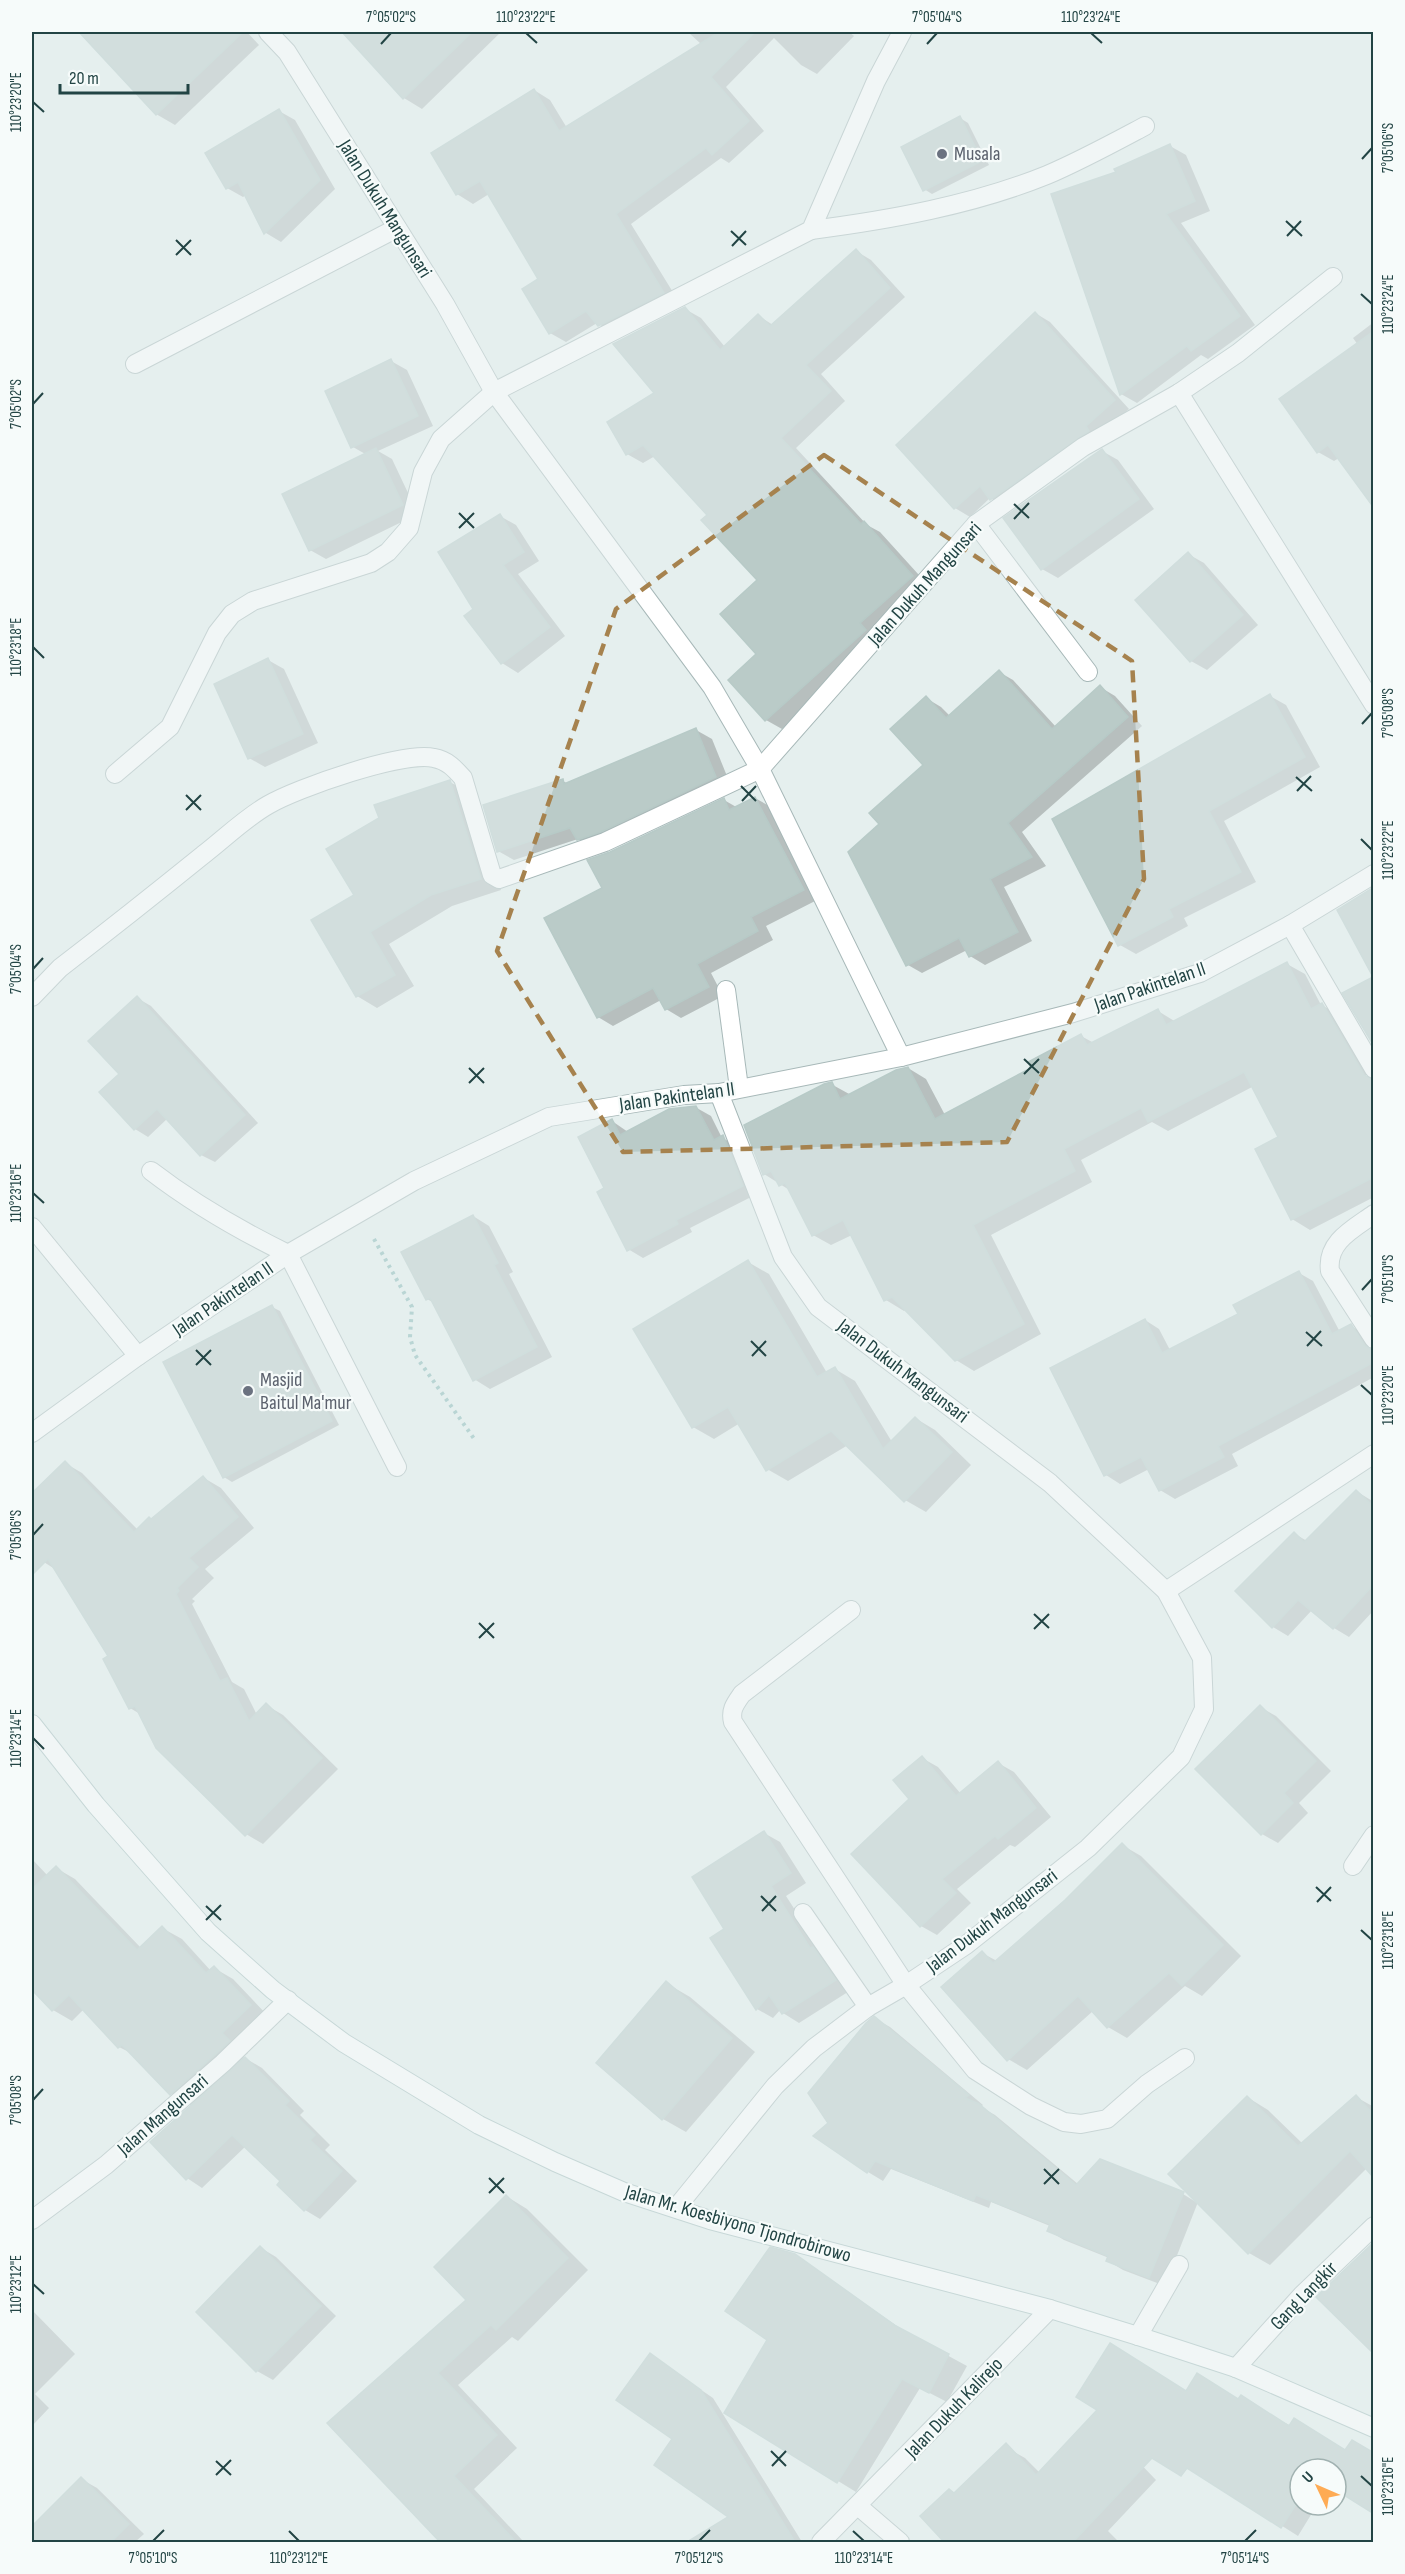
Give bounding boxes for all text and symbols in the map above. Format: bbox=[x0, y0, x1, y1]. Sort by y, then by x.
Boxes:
text: 7°05'02"S bbox=[366, 8, 416, 27]
text: 110°23'22"E bbox=[496, 8, 556, 27]
text: 7°05'04"S bbox=[912, 8, 962, 27]
text: 110°23'24"E bbox=[1061, 8, 1121, 27]
scale bar bbox=[60, 57, 188, 95]
text: 20 m bbox=[69, 68, 99, 89]
text: 110°23'20"E bbox=[7, 72, 26, 132]
text: 7°05'06"S bbox=[1379, 123, 1398, 173]
street label: Jalan Dukuh Mangunsari bbox=[332, 135, 437, 282]
place label: Musala bbox=[954, 142, 1000, 166]
marker: Musala bbox=[935, 147, 949, 161]
text: 110°23'24"E bbox=[1379, 274, 1398, 334]
text: 7°05'02"S bbox=[7, 379, 26, 429]
street label: Jalan Dukuh Mangunsari bbox=[862, 517, 987, 652]
text: 110°23'18"E bbox=[7, 618, 26, 676]
text: 7°05'08"S bbox=[1379, 688, 1398, 738]
text: 110°23'22"E bbox=[1379, 820, 1398, 880]
text: 7°05'04"S bbox=[7, 944, 26, 994]
street label: Jalan Pakintelan II bbox=[1090, 957, 1209, 1018]
street label: Jalan Pakintelan II bbox=[617, 1077, 736, 1117]
text: 110°23'16"E bbox=[7, 1164, 26, 1222]
text: 7°05'10"S bbox=[1379, 1255, 1398, 1303]
street label: Jalan Pakintelan II bbox=[167, 1257, 278, 1342]
street label: Jalan Dukuh Mangunsari bbox=[832, 1313, 973, 1428]
text: 110°23'20"E bbox=[1379, 1365, 1398, 1425]
place label: Masjid Baitul Ma'mur bbox=[260, 1368, 352, 1415]
marker: Masjid Baitul Ma'mur bbox=[241, 1384, 255, 1398]
text: 7°05'06"S bbox=[7, 1510, 26, 1560]
text: 110°23'14"E bbox=[7, 1709, 26, 1767]
street label: Jalan Dukuh Mangunsari bbox=[921, 1864, 1062, 1979]
text: 110°23'18"E bbox=[1379, 1911, 1398, 1969]
street label: Jalan Mangunsari bbox=[112, 2069, 213, 2162]
text: 7°05'08"S bbox=[7, 2075, 26, 2125]
street label: Jalan Mr. Koesbiyono Tjondrobirowo bbox=[621, 2180, 854, 2268]
text: 110°23'12"E bbox=[7, 2255, 26, 2313]
street label: Gang Langkir bbox=[1265, 2257, 1343, 2335]
street label: Jalan Dukuh Kalirejo bbox=[899, 2353, 1008, 2464]
north arrow bbox=[1288, 2457, 1348, 2517]
text: 110°23'16"E bbox=[1379, 2457, 1398, 2515]
text: U bbox=[1299, 2468, 1318, 2487]
text: 7°05'10"S bbox=[129, 2549, 177, 2568]
text: 110°23'12"E bbox=[270, 2549, 328, 2568]
text: 7°05'12"S bbox=[675, 2549, 723, 2568]
text: 110°23'14"E bbox=[835, 2549, 893, 2568]
text: 7°05'14"S bbox=[1221, 2549, 1269, 2568]

